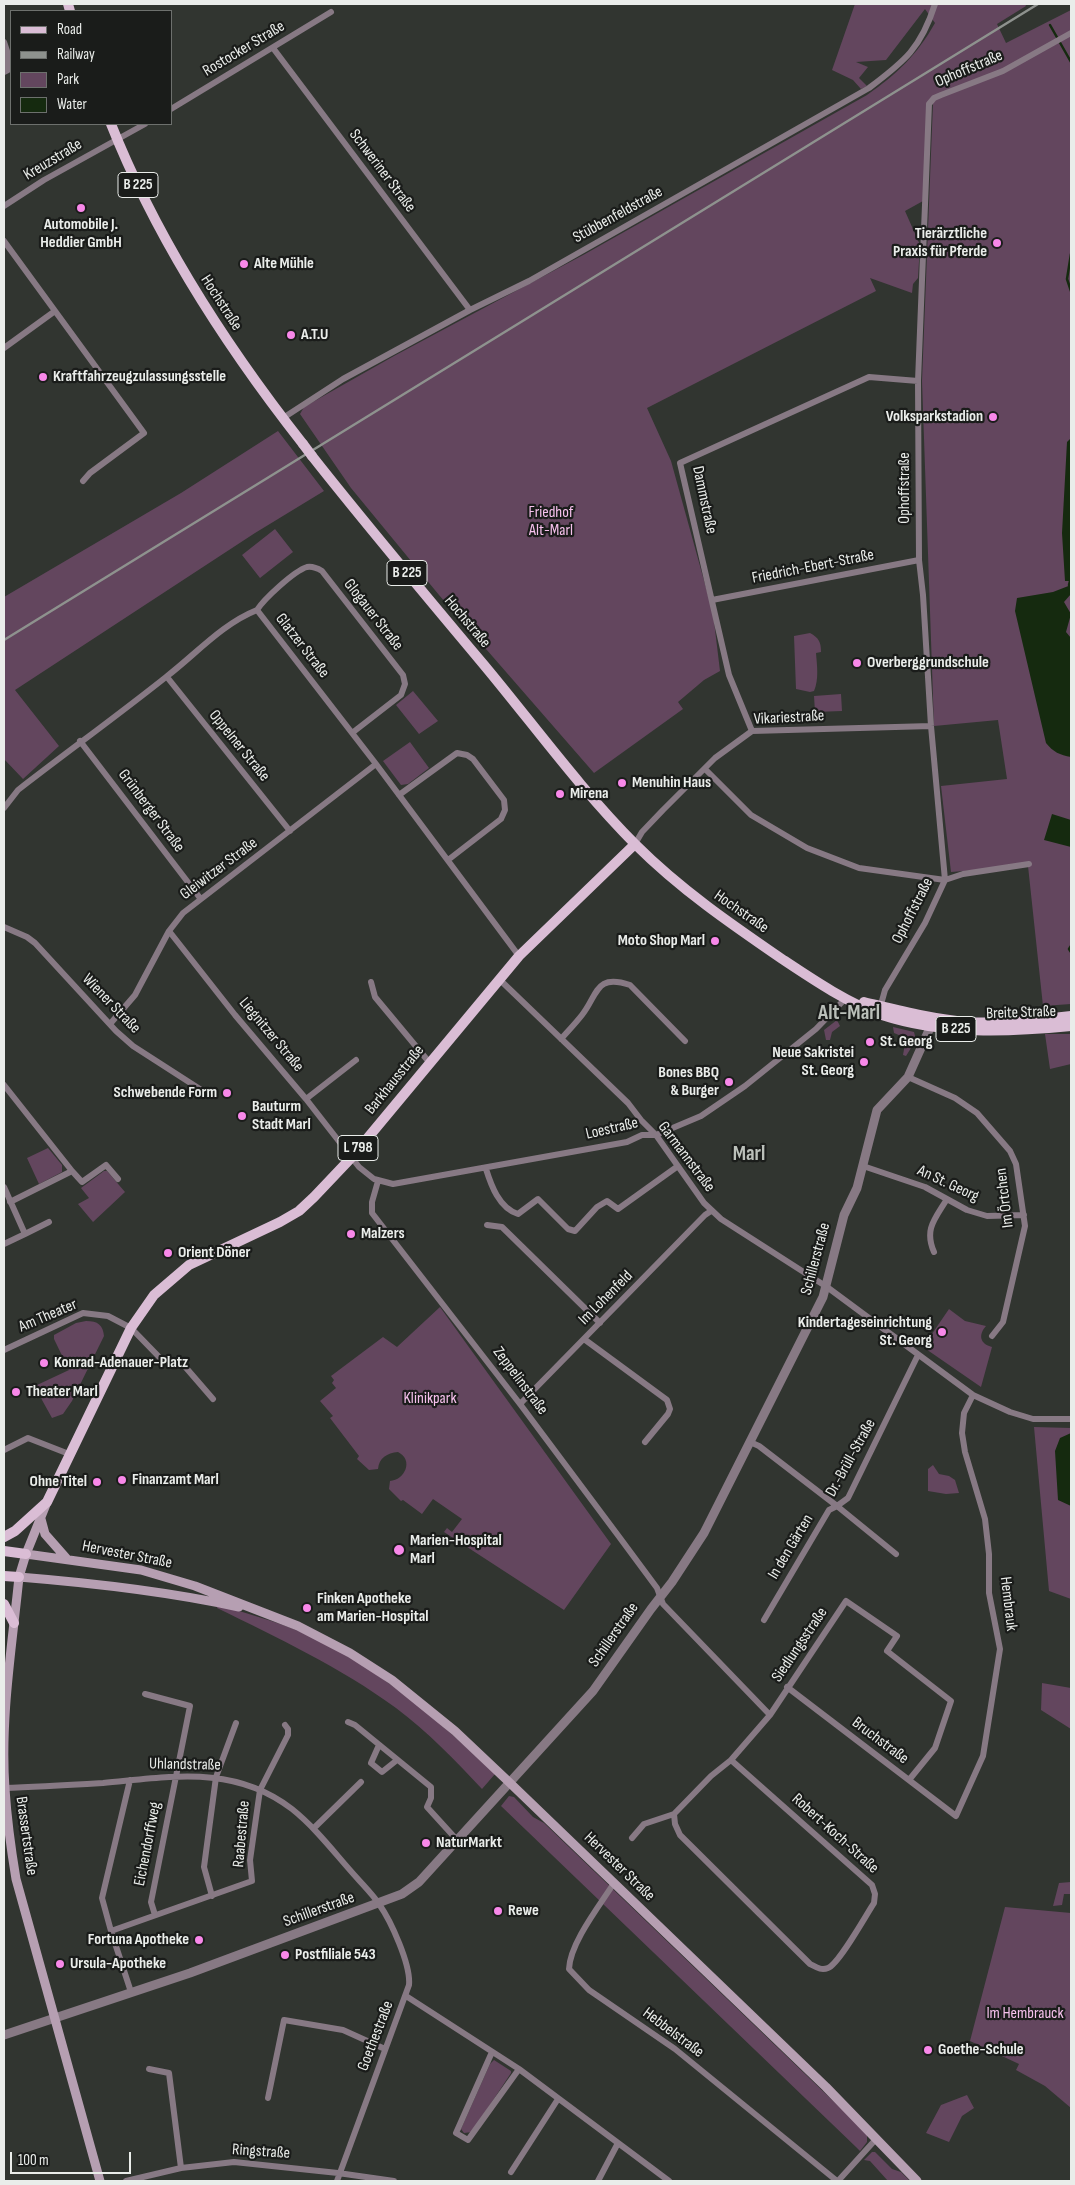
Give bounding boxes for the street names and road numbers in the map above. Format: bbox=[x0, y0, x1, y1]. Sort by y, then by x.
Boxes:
street label: Rostocker Straße bbox=[200, 17, 288, 81]
street label: Ophoffstraße bbox=[932, 46, 1006, 92]
street label: Schweriner Straße bbox=[345, 126, 419, 216]
street label: Kreuzstraße bbox=[20, 135, 86, 185]
road number: B 225 bbox=[118, 172, 158, 198]
street label: Stübbenfeldstraße bbox=[570, 182, 666, 248]
street label: Hochstraße bbox=[196, 272, 246, 334]
street label: Ophoffstraße bbox=[895, 452, 915, 524]
street label: Dammstraße bbox=[687, 464, 721, 536]
street label: Friedrich-Ebert-Straße bbox=[750, 546, 876, 588]
road number: B 225 bbox=[387, 560, 427, 586]
street label: Glogauer Straße bbox=[339, 575, 407, 655]
street label: Hochstraße bbox=[440, 592, 494, 652]
street label: Glatzer Straße bbox=[271, 610, 333, 682]
street label: Oppelner Straße bbox=[204, 706, 274, 786]
street label: Vikariestraße bbox=[753, 707, 825, 729]
street label: Grünberger Straße bbox=[114, 766, 188, 856]
street label: Gleiwitzer Straße bbox=[177, 834, 261, 904]
street label: Ophoffstraße bbox=[888, 875, 938, 947]
street label: Hochstraße bbox=[710, 886, 772, 938]
street label: Wiener Straße bbox=[78, 970, 144, 1038]
street label: Liegnitzer Straße bbox=[234, 994, 308, 1076]
street label: Breite Straße bbox=[986, 1002, 1056, 1024]
road number: B 225 bbox=[936, 1016, 976, 1042]
street label: Barkhausstraße bbox=[361, 1041, 429, 1119]
street label: Loestraße bbox=[584, 1114, 640, 1144]
street label: Garmannstraße bbox=[653, 1118, 719, 1196]
road number: L 798 bbox=[338, 1136, 378, 1160]
street label: An St. Georg bbox=[914, 1161, 982, 1207]
street label: Im Örtchen bbox=[992, 1167, 1018, 1229]
street label: Schillerstraße bbox=[797, 1221, 835, 1297]
street label: Im Lohenfeld bbox=[575, 1267, 637, 1329]
street label: Am Theater bbox=[16, 1295, 80, 1337]
street label: Zeppelinstraße bbox=[488, 1343, 552, 1419]
street label: Dr.-Brüll-Straße bbox=[822, 1416, 880, 1500]
street label: In den Gärten bbox=[764, 1511, 818, 1583]
street label: Hervester Straße bbox=[80, 1537, 174, 1573]
street label: Hembrauk bbox=[995, 1576, 1021, 1632]
street label: Schillerstraße bbox=[585, 1599, 643, 1671]
street label: Siedlungsstraße bbox=[768, 1604, 832, 1686]
street label: Bruchstraße bbox=[848, 1713, 912, 1769]
street label: Uhlandstraße bbox=[149, 1755, 221, 1775]
street label: Robert-Koch-Straße bbox=[788, 1790, 882, 1878]
street label: Brassertstraße bbox=[11, 1795, 41, 1877]
street label: Eichendorffweg bbox=[130, 1800, 166, 1888]
street label: Raabestraße bbox=[230, 1800, 254, 1868]
street label: Hervester Straße bbox=[580, 1828, 658, 1906]
street label: Schillerstraße bbox=[281, 1888, 357, 1932]
street label: Goethestraße bbox=[354, 1998, 398, 2074]
street label: Hebbelstraße bbox=[639, 2004, 707, 2062]
street label: Ringstraße bbox=[231, 2140, 291, 2164]

